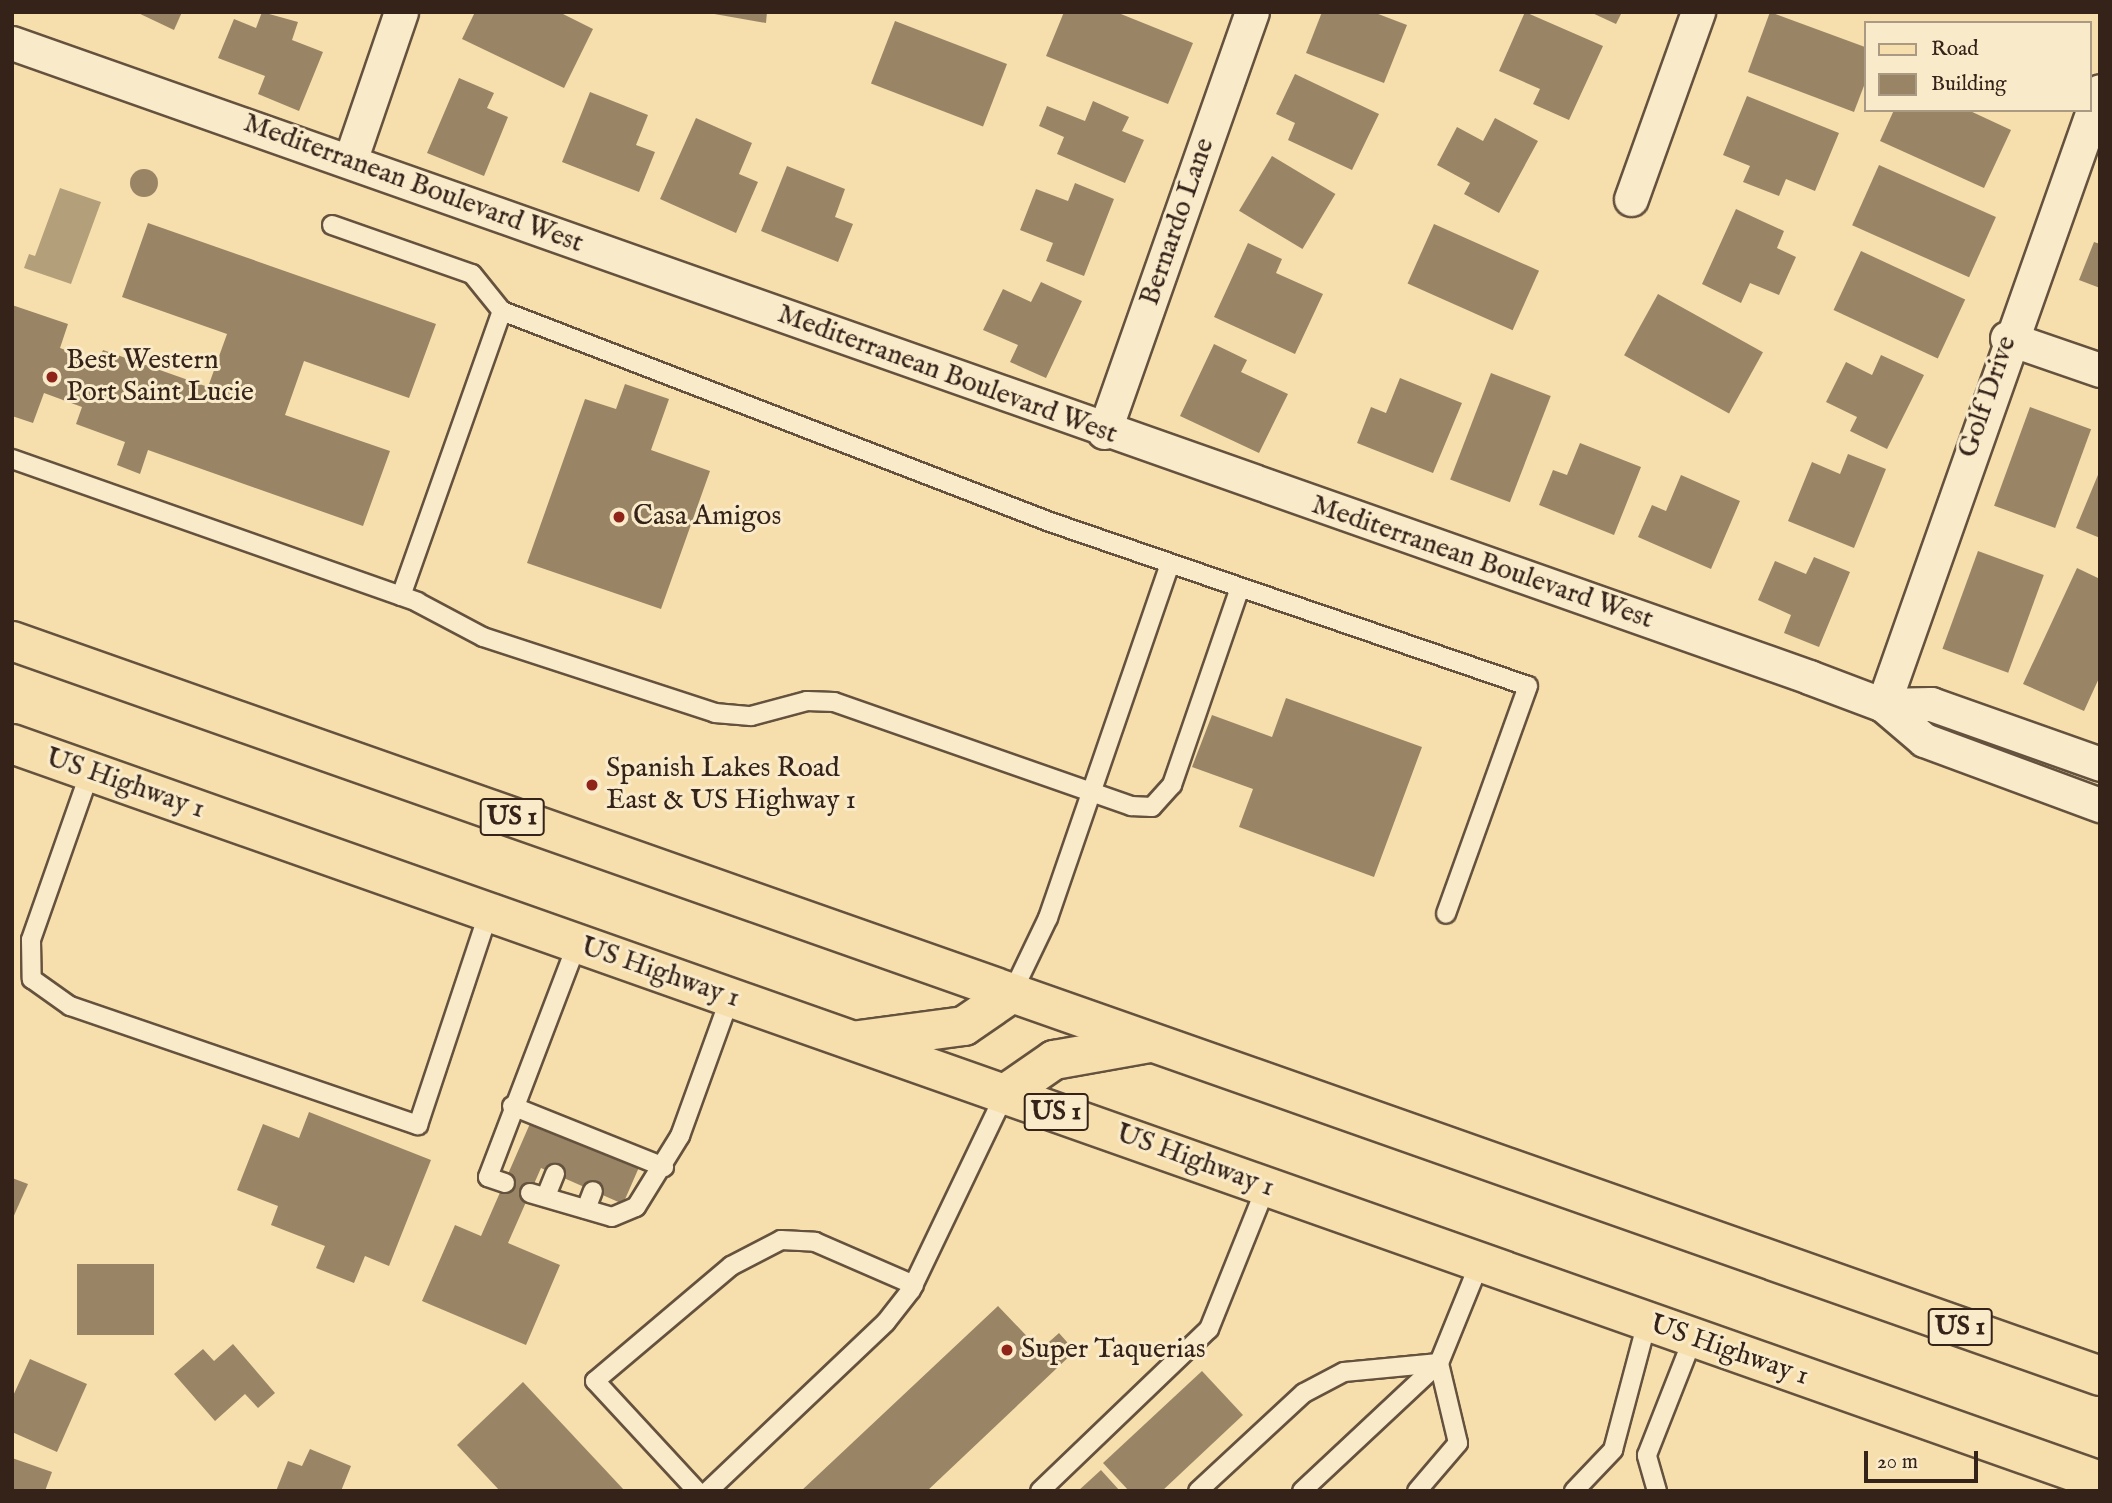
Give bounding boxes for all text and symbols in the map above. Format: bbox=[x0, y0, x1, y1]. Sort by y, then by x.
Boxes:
legend bbox=[1864, 21, 2091, 112]
text: Road bbox=[1931, 36, 1978, 63]
text: Building bbox=[1931, 71, 2006, 98]
street label: Mediterranean Boulevard West bbox=[239, 107, 587, 261]
street label: Bernardo Lane bbox=[1134, 134, 1222, 310]
street label: Mediterranean Boulevard West bbox=[773, 298, 1121, 452]
street label: Golf Drive bbox=[1952, 332, 2024, 462]
place label: Best Western Port Saint Lucie bbox=[66, 344, 254, 410]
marker: Best Western Port Saint Lucie bbox=[44, 369, 60, 385]
street label: Mediterranean Boulevard West bbox=[1307, 489, 1657, 637]
place label: Casa Amigos bbox=[633, 500, 781, 534]
marker: Casa Amigos bbox=[611, 509, 627, 525]
street label: US Highway 1 bbox=[41, 741, 209, 827]
place label: Spanish Lakes Road East & US Highway 1 bbox=[606, 752, 856, 818]
marker: Spanish Lakes Road East & US Highway 1 bbox=[584, 777, 600, 793]
road number: US 1 bbox=[479, 794, 545, 839]
street label: US Highway 1 bbox=[576, 930, 744, 1016]
road number: US 1 bbox=[1023, 1090, 1089, 1134]
street label: US Highway 1 bbox=[1111, 1117, 1279, 1205]
road number: US 1 bbox=[1927, 1304, 1993, 1350]
street label: US Highway 1 bbox=[1645, 1308, 1813, 1394]
place label: Super Taquerias bbox=[1021, 1333, 1206, 1367]
marker: Super Taquerias bbox=[999, 1342, 1015, 1358]
scale bar bbox=[1867, 1436, 1981, 1480]
text: 20 m bbox=[1877, 1449, 1918, 1476]

